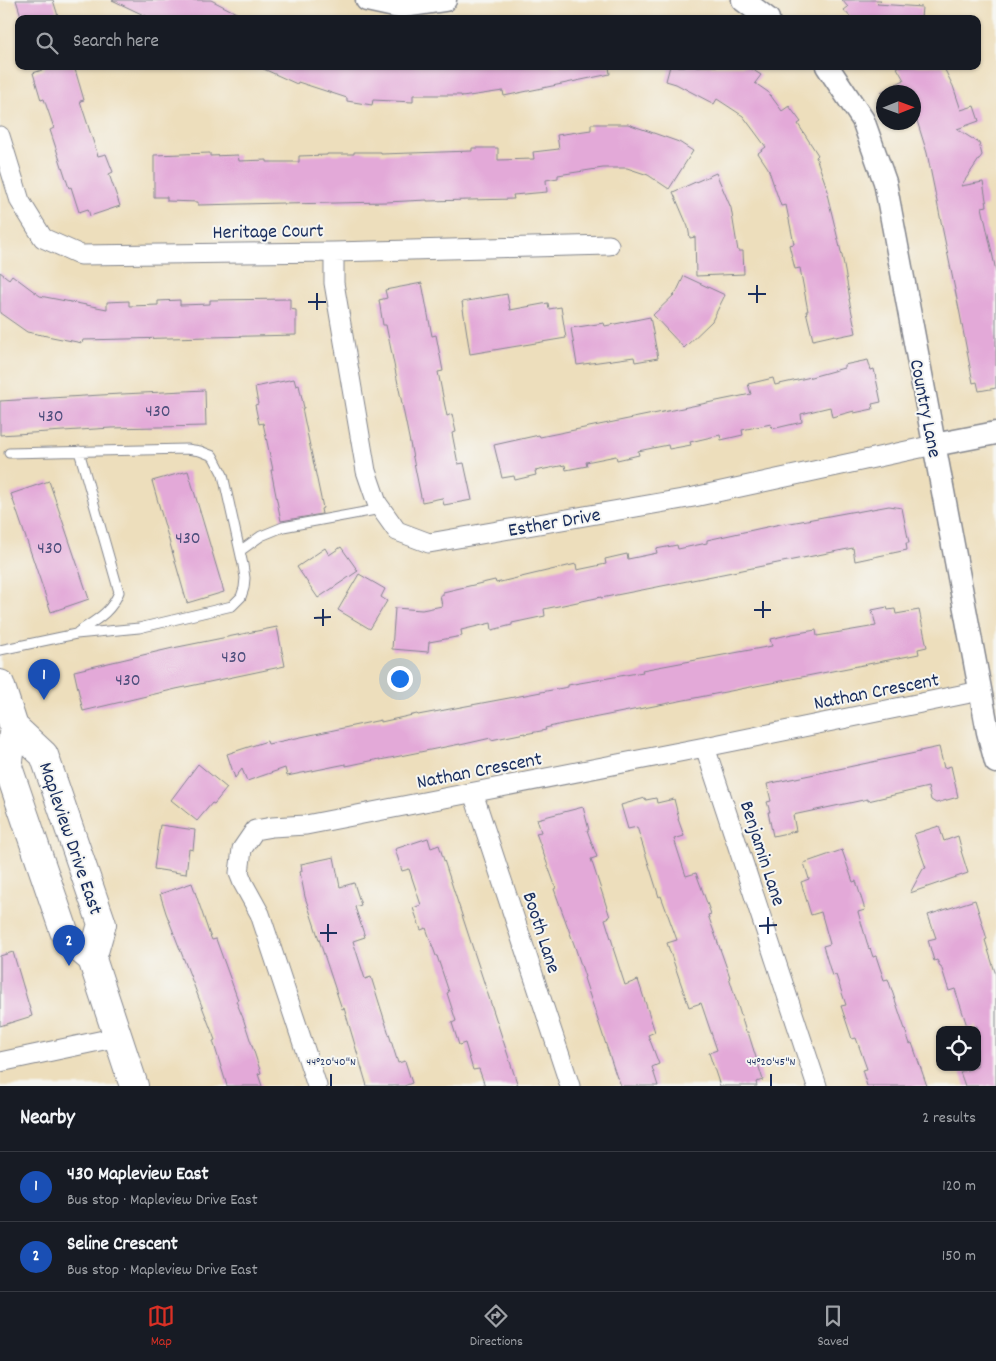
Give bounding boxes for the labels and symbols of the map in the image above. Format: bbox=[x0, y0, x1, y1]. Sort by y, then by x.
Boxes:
north arrow bbox=[876, 85, 921, 130]
street label: Heritage Court bbox=[212, 218, 324, 248]
street label: Country Lane bbox=[901, 357, 947, 460]
house number: 430 bbox=[145, 400, 171, 425]
house number: 430 bbox=[38, 405, 64, 430]
street label: Esther Drive bbox=[506, 502, 603, 546]
house number: 430 bbox=[175, 527, 201, 552]
house number: 430 bbox=[37, 537, 63, 562]
house number: 430 bbox=[221, 646, 247, 671]
pin: 1 bbox=[28, 659, 60, 700]
your location bbox=[387, 666, 413, 692]
street label: Nathan Crescent bbox=[812, 667, 942, 719]
house number: 430 bbox=[115, 669, 141, 694]
street label: Nathan Crescent bbox=[415, 746, 545, 798]
street label: Mapleview Drive East bbox=[30, 759, 108, 919]
street label: Benjamin Lane bbox=[731, 798, 791, 910]
street label: Booth Lane bbox=[514, 889, 567, 977]
pin: 2 bbox=[53, 925, 85, 966]
text: 44°20'40"N bbox=[306, 1054, 356, 1071]
text: 44°20'45"N bbox=[747, 1054, 795, 1071]

